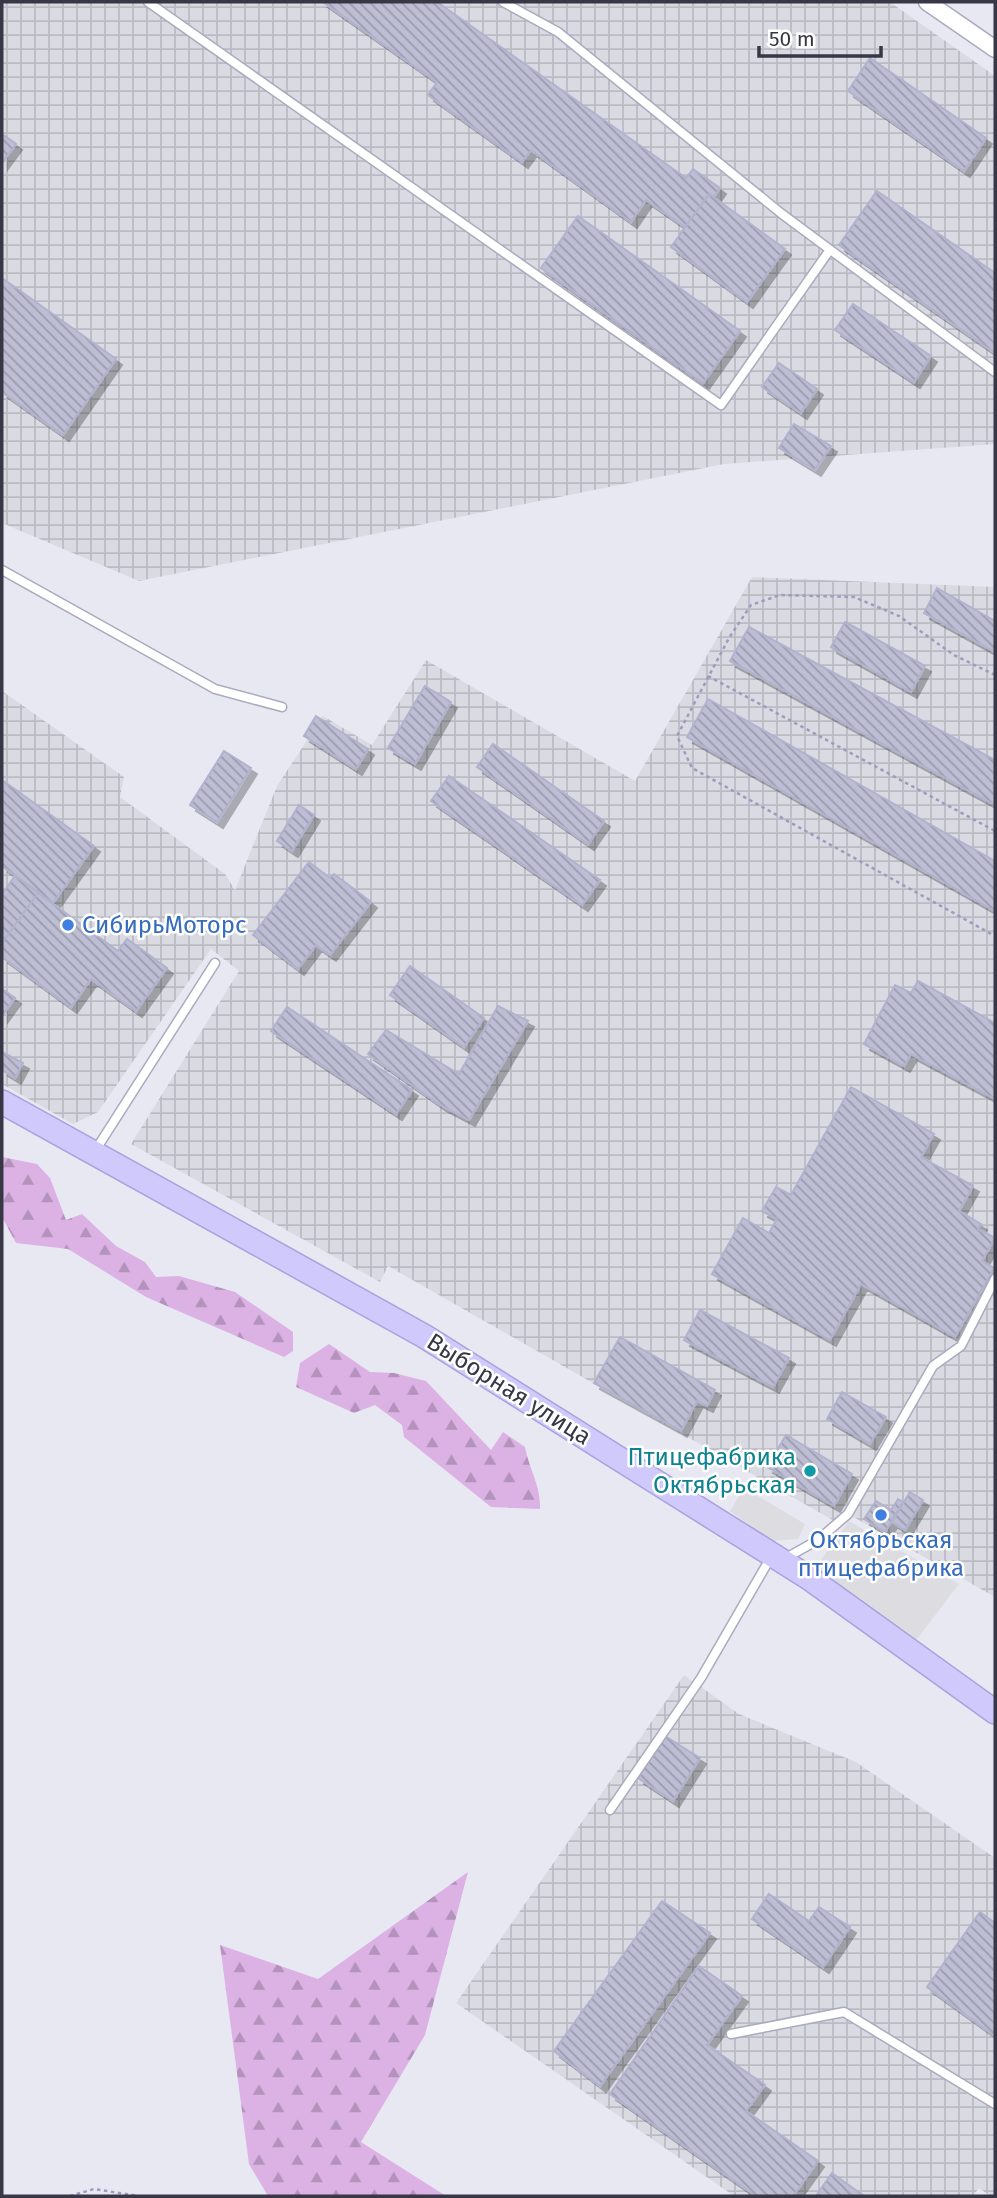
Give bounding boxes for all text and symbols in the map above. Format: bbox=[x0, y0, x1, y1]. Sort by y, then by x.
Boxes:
scale bar bbox=[759, 14, 881, 58]
text: 50 m bbox=[769, 26, 815, 52]
place label: СибирьМоторс bbox=[82, 911, 246, 939]
marker: СибирьМоторс bbox=[60, 917, 76, 933]
street label: Выборная улица bbox=[422, 1327, 596, 1451]
place label: Птицефабрика Октябрьская bbox=[628, 1443, 796, 1499]
marker: Птицефабрика Октябрьская bbox=[802, 1463, 818, 1479]
marker: Октябрьская птицефабрика bbox=[873, 1507, 889, 1523]
place label: Октябрьская птицефабрика bbox=[798, 1526, 964, 1582]

